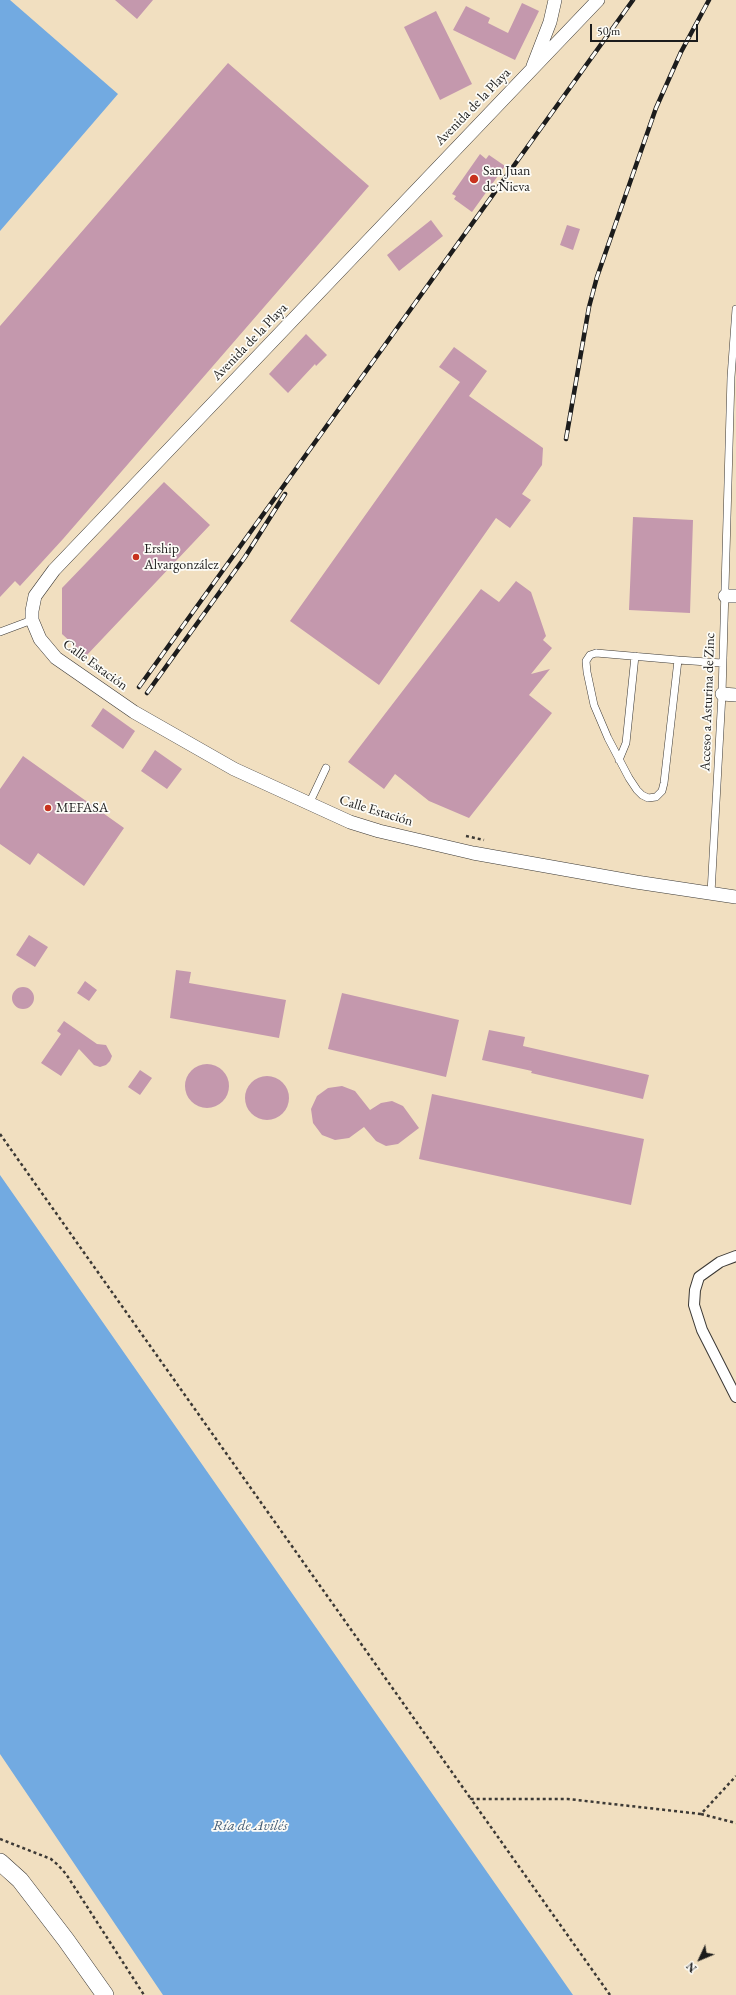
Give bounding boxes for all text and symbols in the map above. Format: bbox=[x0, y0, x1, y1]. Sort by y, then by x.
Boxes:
scale bar bbox=[592, 16, 700, 42]
text: 50 m bbox=[597, 23, 620, 39]
street label: Avenida de la Playa bbox=[432, 65, 514, 149]
place label: San Juan de Nieva bbox=[483, 163, 530, 196]
marker: San Juan de Nieva bbox=[468, 173, 480, 185]
street label: Avenida de la Playa bbox=[209, 300, 291, 384]
place label: Ership Alvargonzález bbox=[144, 541, 219, 574]
marker: Ership Alvargonzález bbox=[131, 552, 141, 562]
street label: Acceso a Asturina de Zinc bbox=[697, 632, 719, 772]
street label: Calle Estación bbox=[59, 636, 131, 694]
street label: Calle Estación bbox=[337, 792, 415, 830]
place label: MEFASA bbox=[56, 800, 109, 816]
marker: MEFASA bbox=[43, 803, 53, 813]
water label: Ría de Avilés bbox=[213, 1817, 287, 1835]
north arrow bbox=[680, 1939, 720, 1979]
text: N bbox=[683, 1959, 699, 1975]

